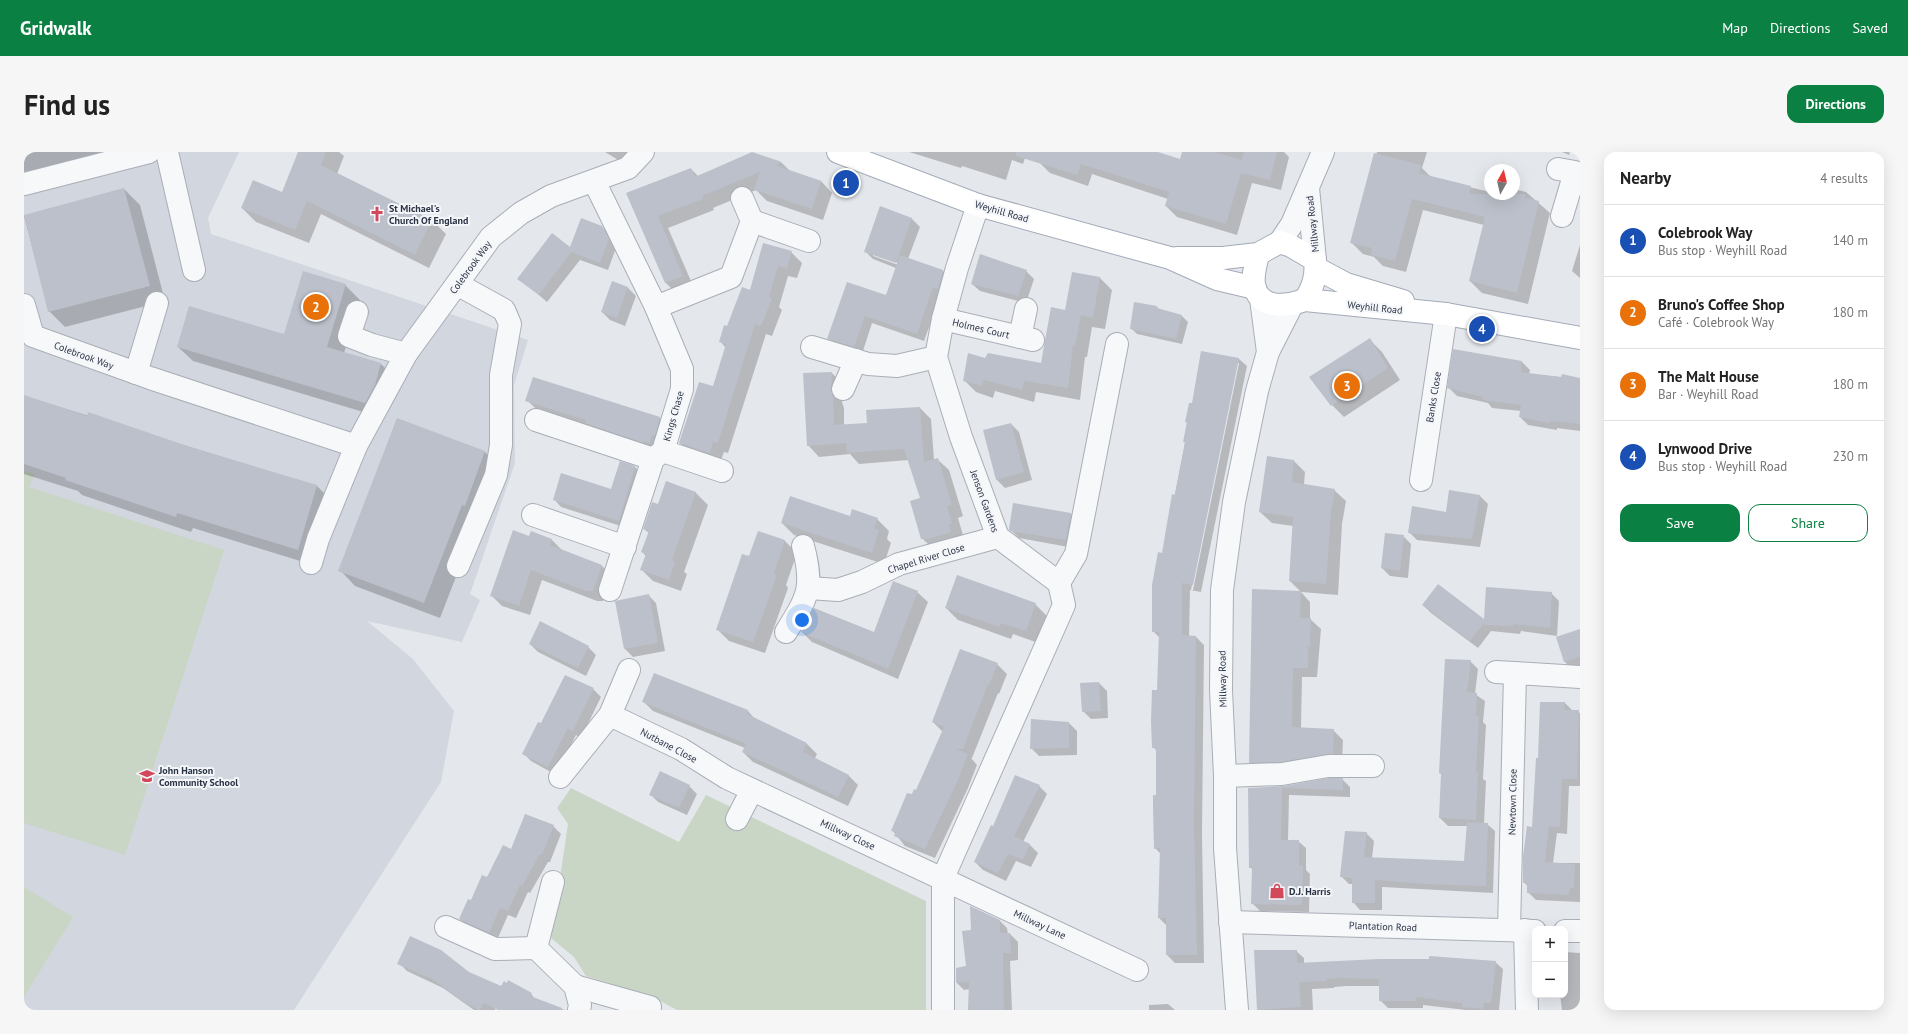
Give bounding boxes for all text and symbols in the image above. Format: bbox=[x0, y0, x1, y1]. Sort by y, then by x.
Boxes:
text: Gridwalk bbox=[20, 16, 92, 40]
text: Map bbox=[1722, 19, 1748, 37]
text: Directions bbox=[1770, 19, 1830, 37]
text: Saved bbox=[1852, 19, 1888, 37]
button: Directions bbox=[1787, 85, 1884, 123]
text: Find us bbox=[24, 86, 110, 123]
north arrow bbox=[1484, 164, 1520, 200]
text: Nearby bbox=[1620, 167, 1671, 189]
pin: 1 bbox=[833, 168, 859, 198]
text: 4 results bbox=[1820, 170, 1868, 187]
street label: Millway Road bbox=[1303, 195, 1322, 253]
street label: Weyhill Road bbox=[974, 198, 1030, 225]
place label: St Michael's Church Of England bbox=[389, 202, 468, 227]
church icon: St Michael's Church Of England bbox=[368, 205, 386, 223]
text: Colebrook Way bbox=[1658, 223, 1753, 242]
text: 1 bbox=[1629, 232, 1637, 249]
text: 140 m bbox=[1833, 232, 1868, 249]
street label: Colebrook Way bbox=[447, 238, 494, 296]
text: Bus stop · Weyhill Road bbox=[1658, 242, 1787, 259]
pin: 2 bbox=[303, 292, 329, 322]
text: Bruno's Coffee Shop bbox=[1658, 295, 1784, 314]
street label: Weyhill Road bbox=[1347, 298, 1403, 317]
text: 2 bbox=[1629, 304, 1637, 321]
text: 180 m bbox=[1833, 304, 1868, 321]
pin: 4 bbox=[1469, 314, 1495, 344]
text: Café · Colebrook Way bbox=[1658, 314, 1774, 331]
street label: Holmes Court bbox=[951, 316, 1011, 342]
street label: Colebrook Way bbox=[52, 339, 116, 372]
text: The Malt House bbox=[1658, 367, 1759, 386]
pin: 3 bbox=[1334, 371, 1360, 401]
street label: Banks Close bbox=[1423, 371, 1444, 423]
text: 3 bbox=[1629, 376, 1637, 393]
text: 180 m bbox=[1833, 376, 1868, 393]
text: Bar · Weyhill Road bbox=[1658, 386, 1758, 403]
street label: Kings Chase bbox=[660, 389, 687, 443]
text: Lynwood Drive bbox=[1658, 439, 1752, 458]
text: 4 bbox=[1629, 448, 1637, 465]
text: 230 m bbox=[1833, 448, 1868, 465]
text: Bus stop · Weyhill Road bbox=[1658, 458, 1787, 475]
street label: Jenson Gardens bbox=[967, 467, 1002, 534]
button: Save bbox=[1620, 504, 1740, 542]
button: Share bbox=[1748, 504, 1868, 542]
street label: Chapel River Close bbox=[886, 541, 966, 576]
your location bbox=[792, 610, 812, 630]
street label: Millway Road bbox=[1216, 650, 1229, 708]
street label: Nutbane Close bbox=[638, 725, 699, 766]
place label: John Hanson Community School bbox=[158, 764, 238, 789]
school or university icon: John Hanson Community School bbox=[138, 767, 156, 785]
street label: Newtown Close bbox=[1505, 769, 1520, 835]
street label: Millway Close bbox=[818, 816, 877, 853]
shop icon: D.J. Harris bbox=[1268, 882, 1286, 900]
place label: D.J. Harris bbox=[1289, 885, 1331, 898]
street label: Millway Lane bbox=[1012, 907, 1068, 942]
street label: Plantation Road bbox=[1349, 919, 1417, 934]
map controls bbox=[1532, 926, 1568, 998]
button: + bbox=[1532, 926, 1568, 962]
button: − bbox=[1532, 962, 1568, 998]

